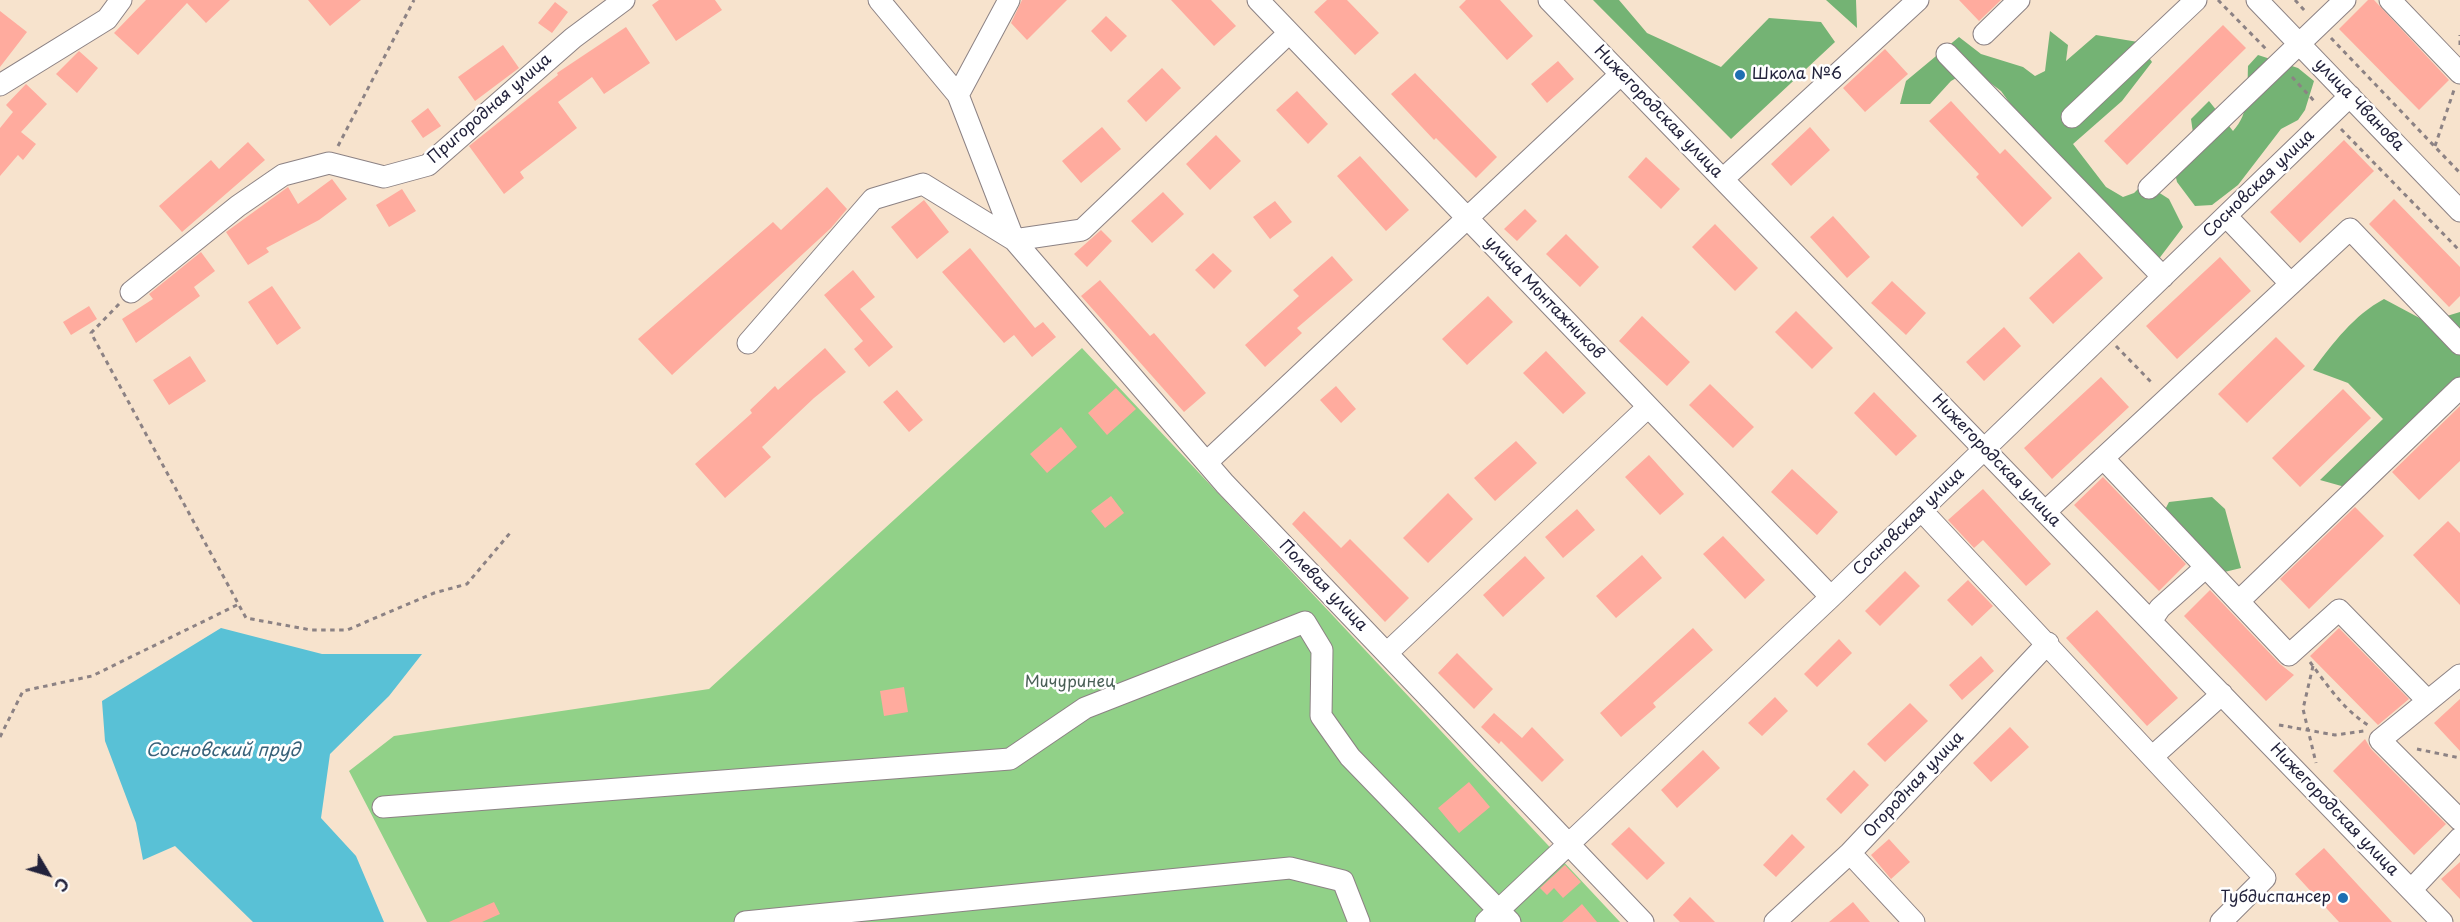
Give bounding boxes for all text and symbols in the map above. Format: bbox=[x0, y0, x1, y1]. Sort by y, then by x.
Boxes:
street label: Нижегородская улица bbox=[1590, 42, 1726, 182]
street label: Пригородная улица bbox=[424, 50, 556, 168]
street label: улица Чванова bbox=[2310, 55, 2408, 155]
place label: Школа №6 bbox=[1752, 65, 1842, 85]
marker: Школа №6 bbox=[1733, 68, 1747, 82]
street label: Сосновская улица bbox=[2200, 126, 2318, 242]
street label: улица Монтажников bbox=[1480, 232, 1608, 364]
street label: Нижегородская улица bbox=[1928, 391, 2064, 531]
street label: Сосновская улица bbox=[1850, 464, 1968, 580]
street label: Полевая улица bbox=[1275, 537, 1371, 635]
park label: Мичуринец bbox=[1025, 673, 1115, 693]
street label: Огородная улица bbox=[1860, 728, 1968, 842]
water label: Сосновский пруд bbox=[146, 740, 300, 762]
street label: Нижегородская улица bbox=[2266, 740, 2402, 880]
north arrow bbox=[18, 844, 78, 904]
text: С bbox=[49, 873, 75, 897]
place label: Тубдиспансер bbox=[2220, 888, 2331, 908]
marker: Тубдиспансер bbox=[2336, 891, 2350, 905]

